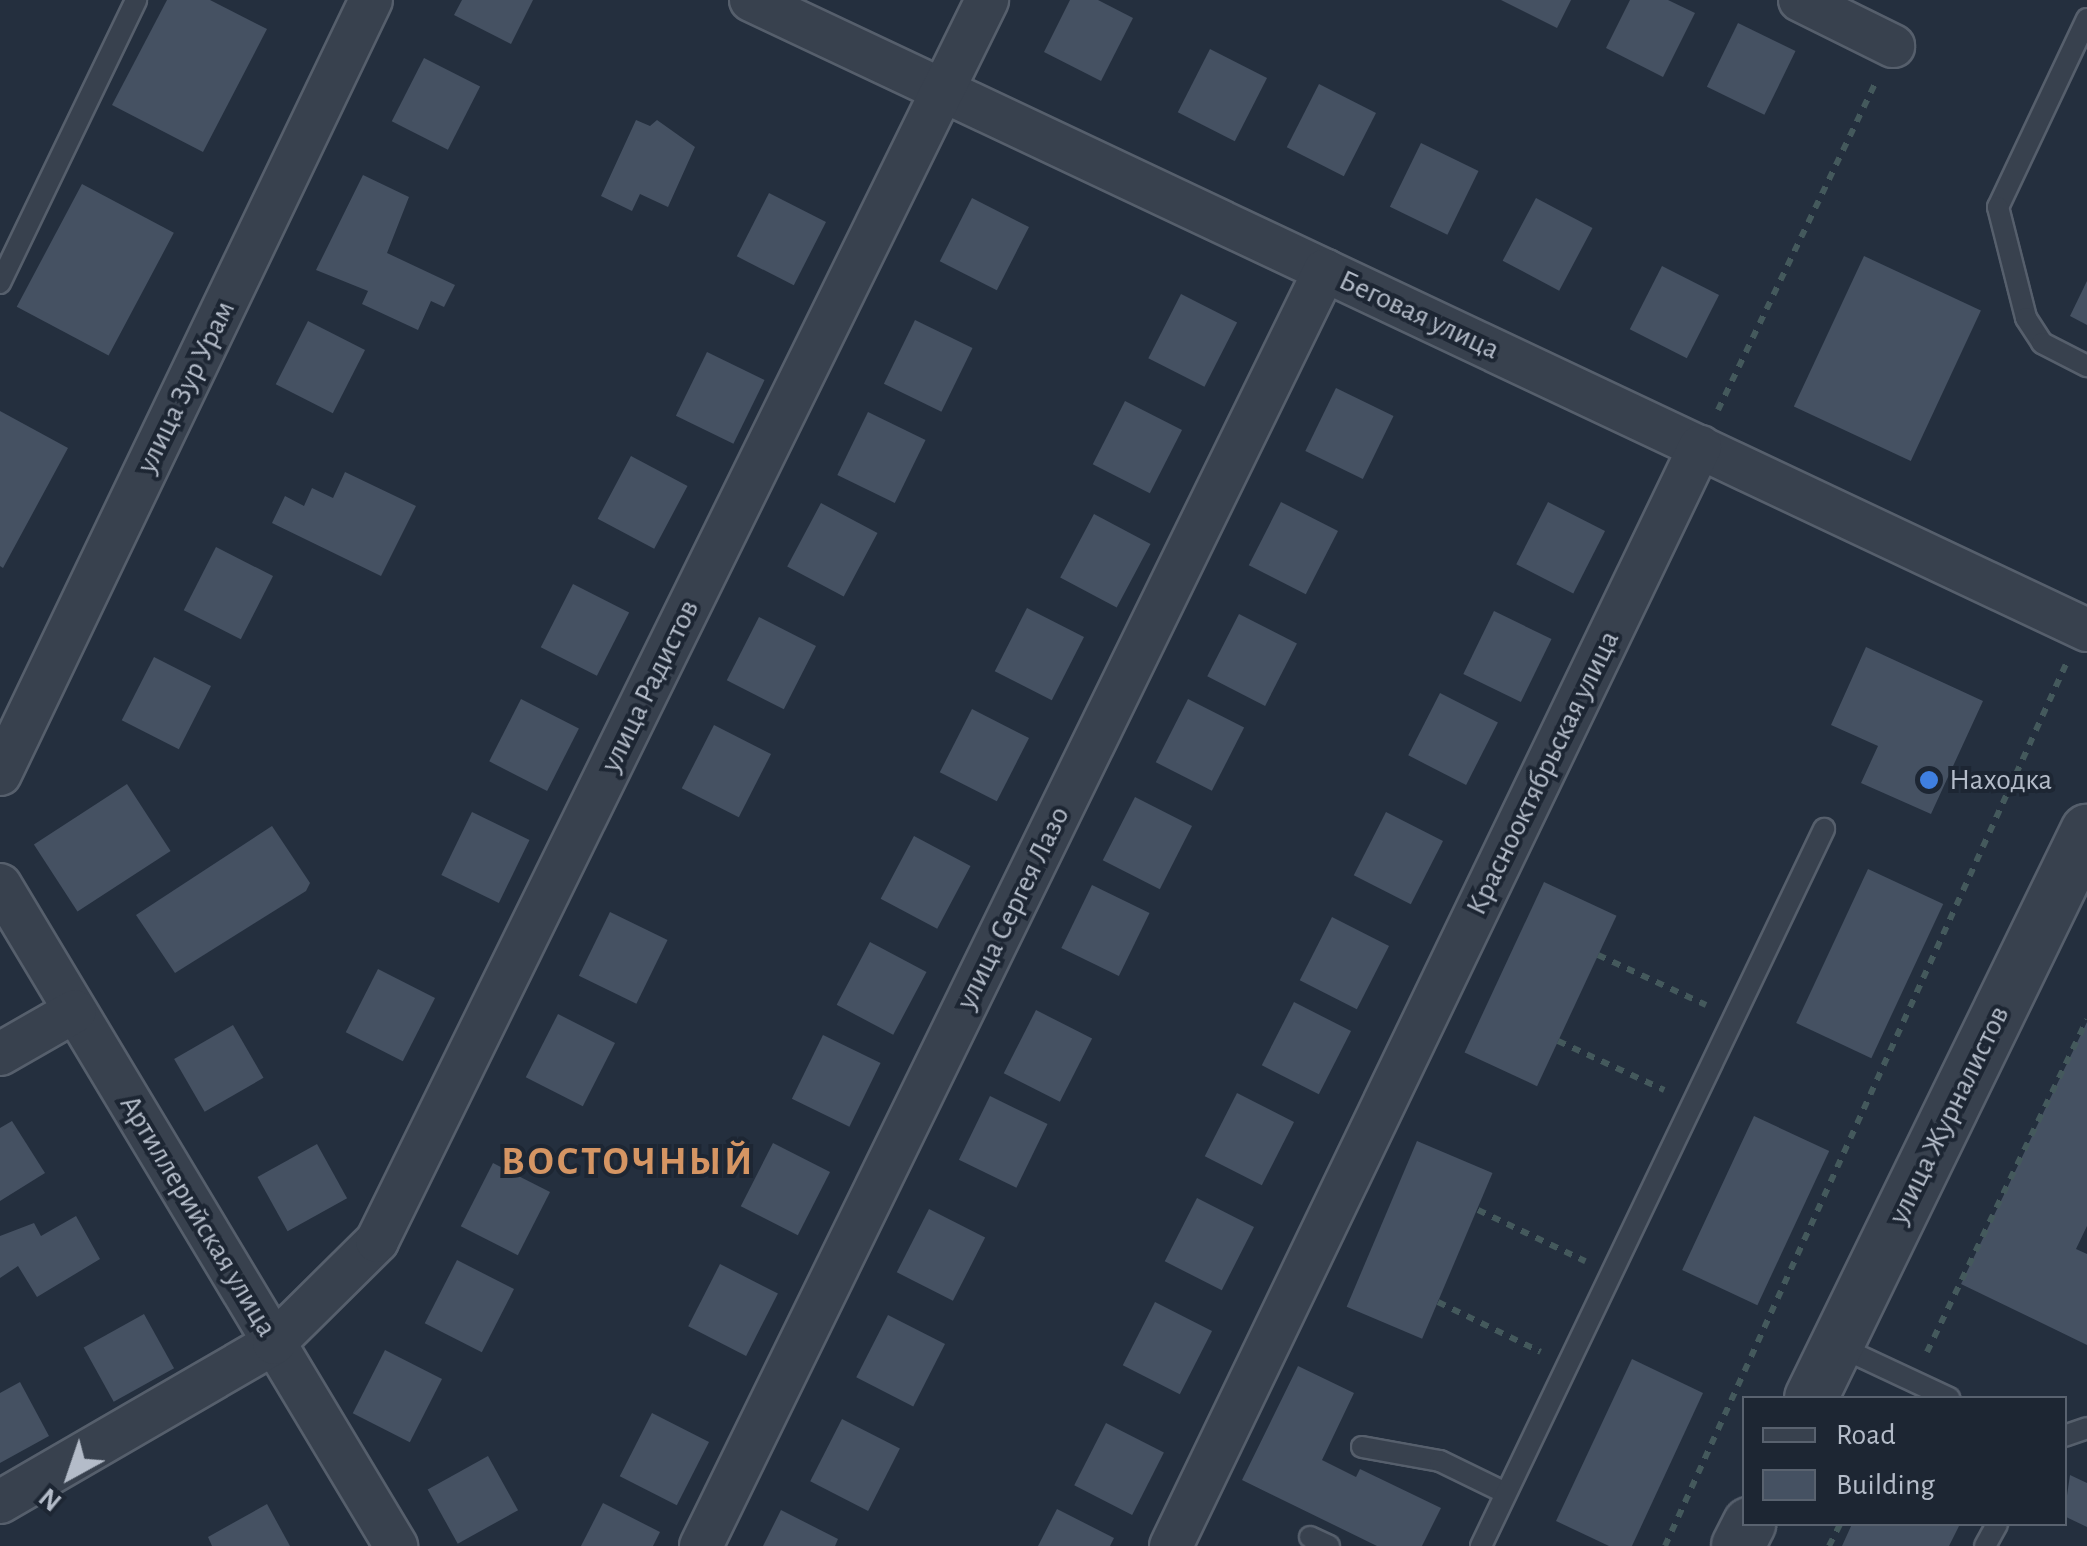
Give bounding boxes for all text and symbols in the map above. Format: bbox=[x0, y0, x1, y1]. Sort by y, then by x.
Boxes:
street label: Беговая улица bbox=[1333, 262, 1505, 368]
street label: улица Зур Урам bbox=[129, 295, 243, 479]
street label: улица Радистов bbox=[593, 594, 707, 778]
street label: Краснооктябрьская улица bbox=[1458, 625, 1628, 921]
place label: Находка bbox=[1949, 762, 2052, 798]
marker: Находка bbox=[1918, 769, 1940, 791]
street label: улица Сергея Лазо bbox=[948, 801, 1078, 1015]
street label: улица Журналистов bbox=[1881, 1000, 2017, 1230]
street label: Артиллерийская улица bbox=[112, 1089, 284, 1343]
district label: ВОСТОЧНЫЙ bbox=[501, 1138, 755, 1186]
legend bbox=[1742, 1396, 2067, 1526]
text: Road bbox=[1836, 1420, 1896, 1450]
north arrow bbox=[20, 1426, 120, 1526]
text: Building bbox=[1836, 1470, 1935, 1500]
text: N bbox=[34, 1482, 67, 1516]

